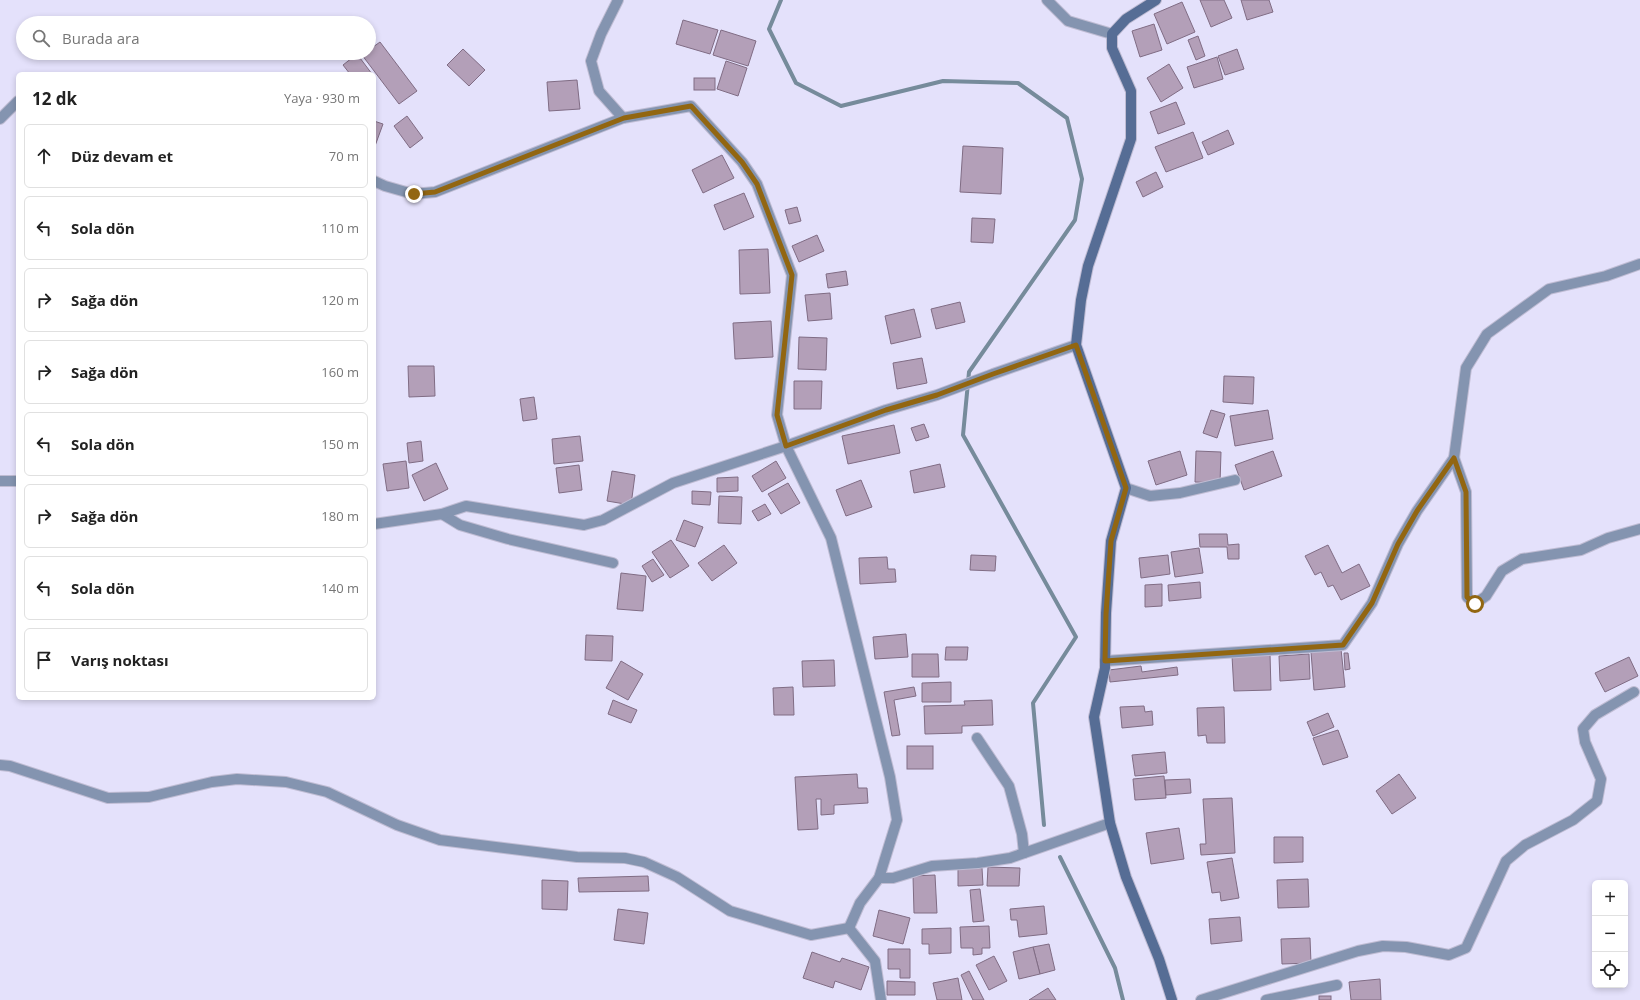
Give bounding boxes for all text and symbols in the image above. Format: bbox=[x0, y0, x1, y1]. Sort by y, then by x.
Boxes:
search box bbox=[16, 16, 376, 60]
icon: search bbox=[30, 27, 52, 49]
text: Burada ara bbox=[62, 28, 140, 48]
text: 12 dk bbox=[32, 87, 77, 110]
text: Yaya · 930 m bbox=[284, 89, 360, 107]
icon: ahead bbox=[33, 145, 55, 167]
text: Düz devam et bbox=[71, 146, 173, 166]
text: 70 m bbox=[329, 147, 359, 165]
route end bbox=[405, 185, 423, 203]
icon: left bbox=[33, 217, 55, 239]
text: Sola dön bbox=[71, 218, 135, 238]
text: 110 m bbox=[321, 219, 359, 237]
icon: right bbox=[33, 289, 55, 311]
text: Sağa dön bbox=[71, 290, 138, 310]
text: 120 m bbox=[321, 291, 359, 309]
icon: right bbox=[33, 361, 55, 383]
text: Sağa dön bbox=[71, 362, 138, 382]
text: 160 m bbox=[321, 363, 359, 381]
icon: left bbox=[33, 433, 55, 455]
text: Sola dön bbox=[71, 434, 135, 454]
text: 150 m bbox=[321, 435, 359, 453]
icon: right bbox=[33, 505, 55, 527]
text: Sağa dön bbox=[71, 506, 138, 526]
text: 180 m bbox=[321, 507, 359, 525]
icon: left bbox=[33, 577, 55, 599]
text: Sola dön bbox=[71, 578, 135, 598]
text: 140 m bbox=[321, 579, 359, 597]
route start bbox=[1466, 595, 1484, 613]
icon: arrive bbox=[33, 649, 55, 671]
text: Varış noktası bbox=[71, 650, 169, 670]
map controls bbox=[1592, 880, 1628, 988]
button: + bbox=[1592, 880, 1628, 916]
button: − bbox=[1592, 916, 1628, 952]
button: locate bbox=[1592, 952, 1628, 988]

